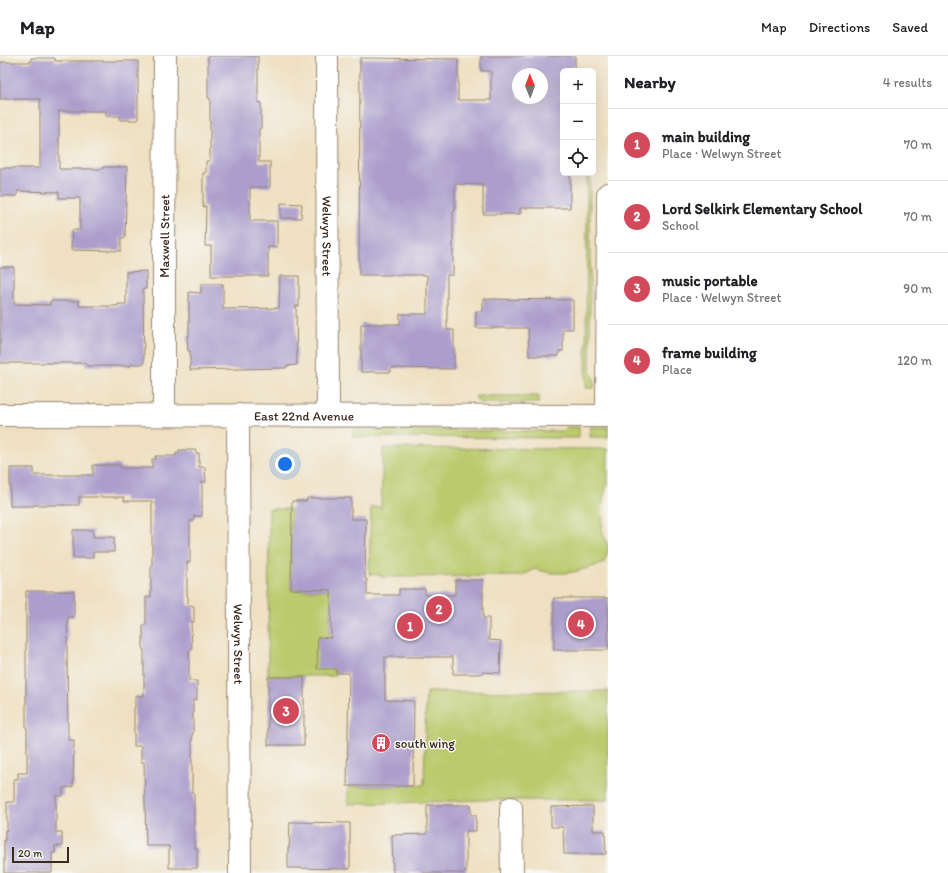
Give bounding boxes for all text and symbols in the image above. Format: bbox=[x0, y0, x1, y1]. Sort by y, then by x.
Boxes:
text: Map bbox=[20, 16, 55, 39]
text: Map bbox=[761, 19, 787, 36]
text: Directions bbox=[809, 19, 870, 36]
text: Saved bbox=[892, 19, 928, 36]
north arrow bbox=[512, 68, 548, 104]
map controls bbox=[560, 68, 596, 176]
button: + bbox=[560, 68, 596, 104]
text: Nearby bbox=[624, 72, 676, 92]
text: 4 results bbox=[883, 75, 932, 90]
button: − bbox=[560, 104, 596, 140]
text: main building bbox=[662, 128, 750, 146]
text: 1 bbox=[634, 137, 640, 152]
text: 70 m bbox=[904, 137, 932, 152]
button: locate bbox=[560, 140, 596, 176]
text: Place · Welwyn Street bbox=[662, 146, 781, 161]
street label: Maxwell Street bbox=[157, 194, 172, 278]
street label: Welwyn Street bbox=[319, 196, 335, 276]
text: Lord Selkirk Elementary School bbox=[662, 200, 862, 218]
text: 2 bbox=[634, 209, 640, 224]
text: 70 m bbox=[904, 209, 932, 224]
text: School bbox=[662, 218, 699, 233]
text: music portable bbox=[662, 272, 758, 290]
text: 3 bbox=[633, 281, 641, 296]
text: 90 m bbox=[903, 281, 932, 296]
text: Place · Welwyn Street bbox=[662, 290, 781, 305]
text: frame building bbox=[662, 344, 757, 362]
text: 4 bbox=[633, 353, 641, 368]
text: 120 m bbox=[897, 353, 932, 368]
text: Place bbox=[662, 362, 692, 377]
street label: East 22nd Avenue bbox=[254, 408, 354, 424]
your location bbox=[275, 454, 295, 474]
pin: 2 bbox=[426, 594, 452, 624]
street label: Welwyn Street bbox=[231, 604, 246, 684]
pin: 4 bbox=[568, 609, 594, 639]
pin: 1 bbox=[397, 611, 423, 641]
pin: 3 bbox=[273, 696, 299, 726]
building icon: south wing bbox=[370, 732, 392, 754]
place label: south wing bbox=[395, 736, 455, 751]
scale bar bbox=[12, 845, 69, 864]
text: 20 m bbox=[18, 847, 42, 860]

